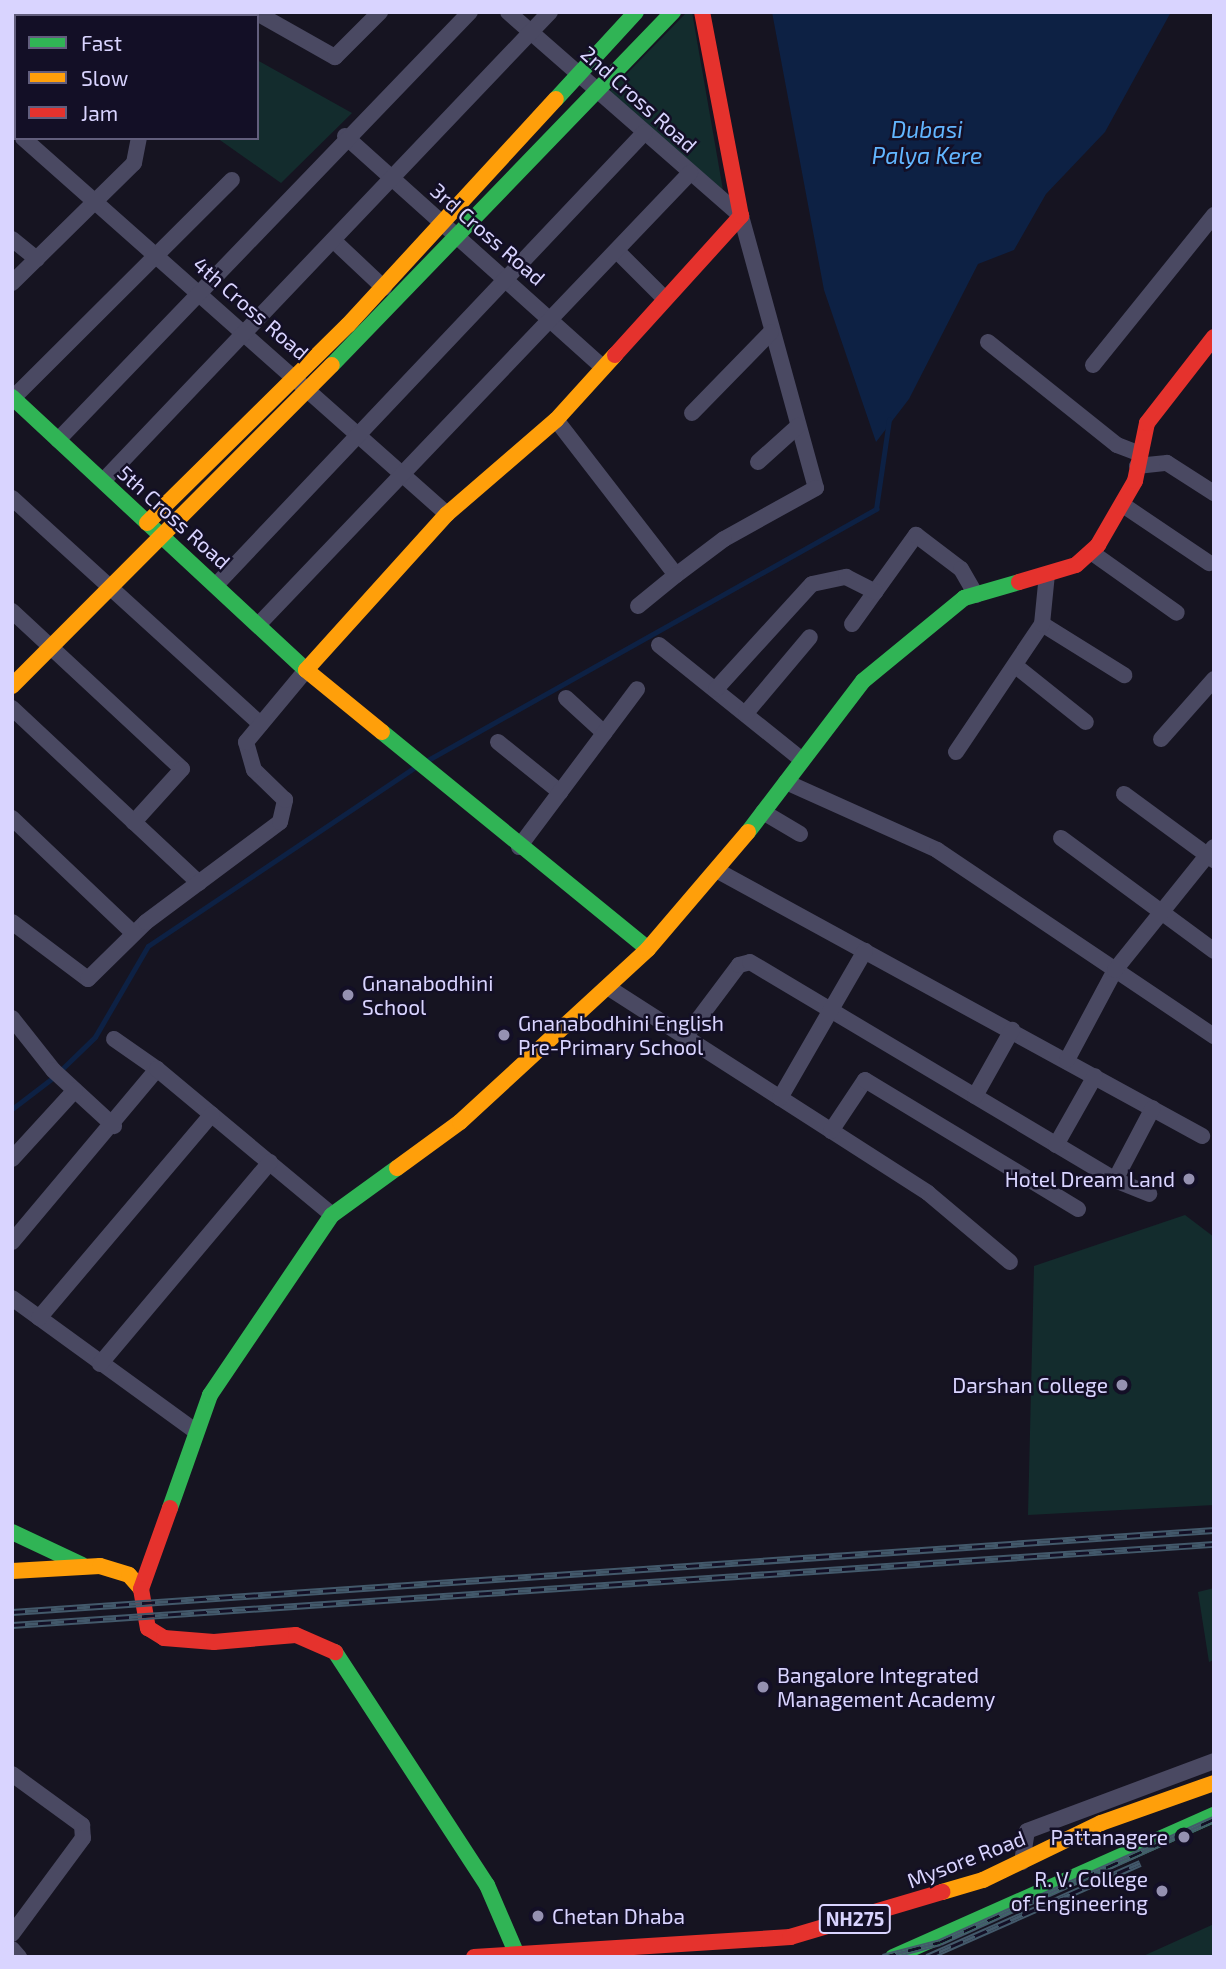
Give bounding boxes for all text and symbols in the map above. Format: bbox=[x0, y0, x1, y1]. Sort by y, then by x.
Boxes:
legend bbox=[14, 14, 259, 140]
text: Fast bbox=[81, 30, 122, 55]
street label: 2nd Cross Road bbox=[576, 40, 702, 158]
text: Slow bbox=[81, 65, 128, 90]
text: Jam bbox=[81, 100, 118, 125]
water label: Dubasi Palya Kere bbox=[872, 115, 982, 169]
street label: 3rd Cross Road bbox=[426, 178, 550, 290]
street label: 4th Cross Road bbox=[188, 251, 314, 365]
street label: 5th Cross Road bbox=[113, 460, 235, 574]
place label: Gnanabodhini School bbox=[362, 970, 493, 1020]
marker: Gnanabodhini School bbox=[340, 987, 356, 1003]
place label: Gnanabodhini English Pre-Primary School bbox=[518, 1010, 724, 1060]
marker: Gnanabodhini English Pre-Primary School bbox=[496, 1027, 512, 1043]
place label: Hotel Dream Land bbox=[1004, 1166, 1175, 1192]
marker: Hotel Dream Land bbox=[1181, 1171, 1197, 1187]
place label: Darshan College bbox=[952, 1372, 1108, 1398]
marker: Darshan College bbox=[1114, 1377, 1130, 1393]
place label: Bangalore Integrated Management Academy bbox=[777, 1662, 996, 1712]
marker: Bangalore Integrated Management Academy bbox=[755, 1679, 771, 1695]
place label: Pattanagere bbox=[1051, 1824, 1168, 1850]
street label: Mysore Road bbox=[903, 1825, 1029, 1893]
marker: Pattanagere bbox=[1174, 1827, 1194, 1847]
place label: R. V. College of Engineering bbox=[1010, 1866, 1148, 1916]
marker: R. V. College of Engineering bbox=[1154, 1883, 1170, 1899]
place label: Chetan Dhaba bbox=[552, 1903, 685, 1929]
road number: NH275 bbox=[818, 1904, 892, 1935]
marker: Chetan Dhaba bbox=[530, 1908, 546, 1924]

